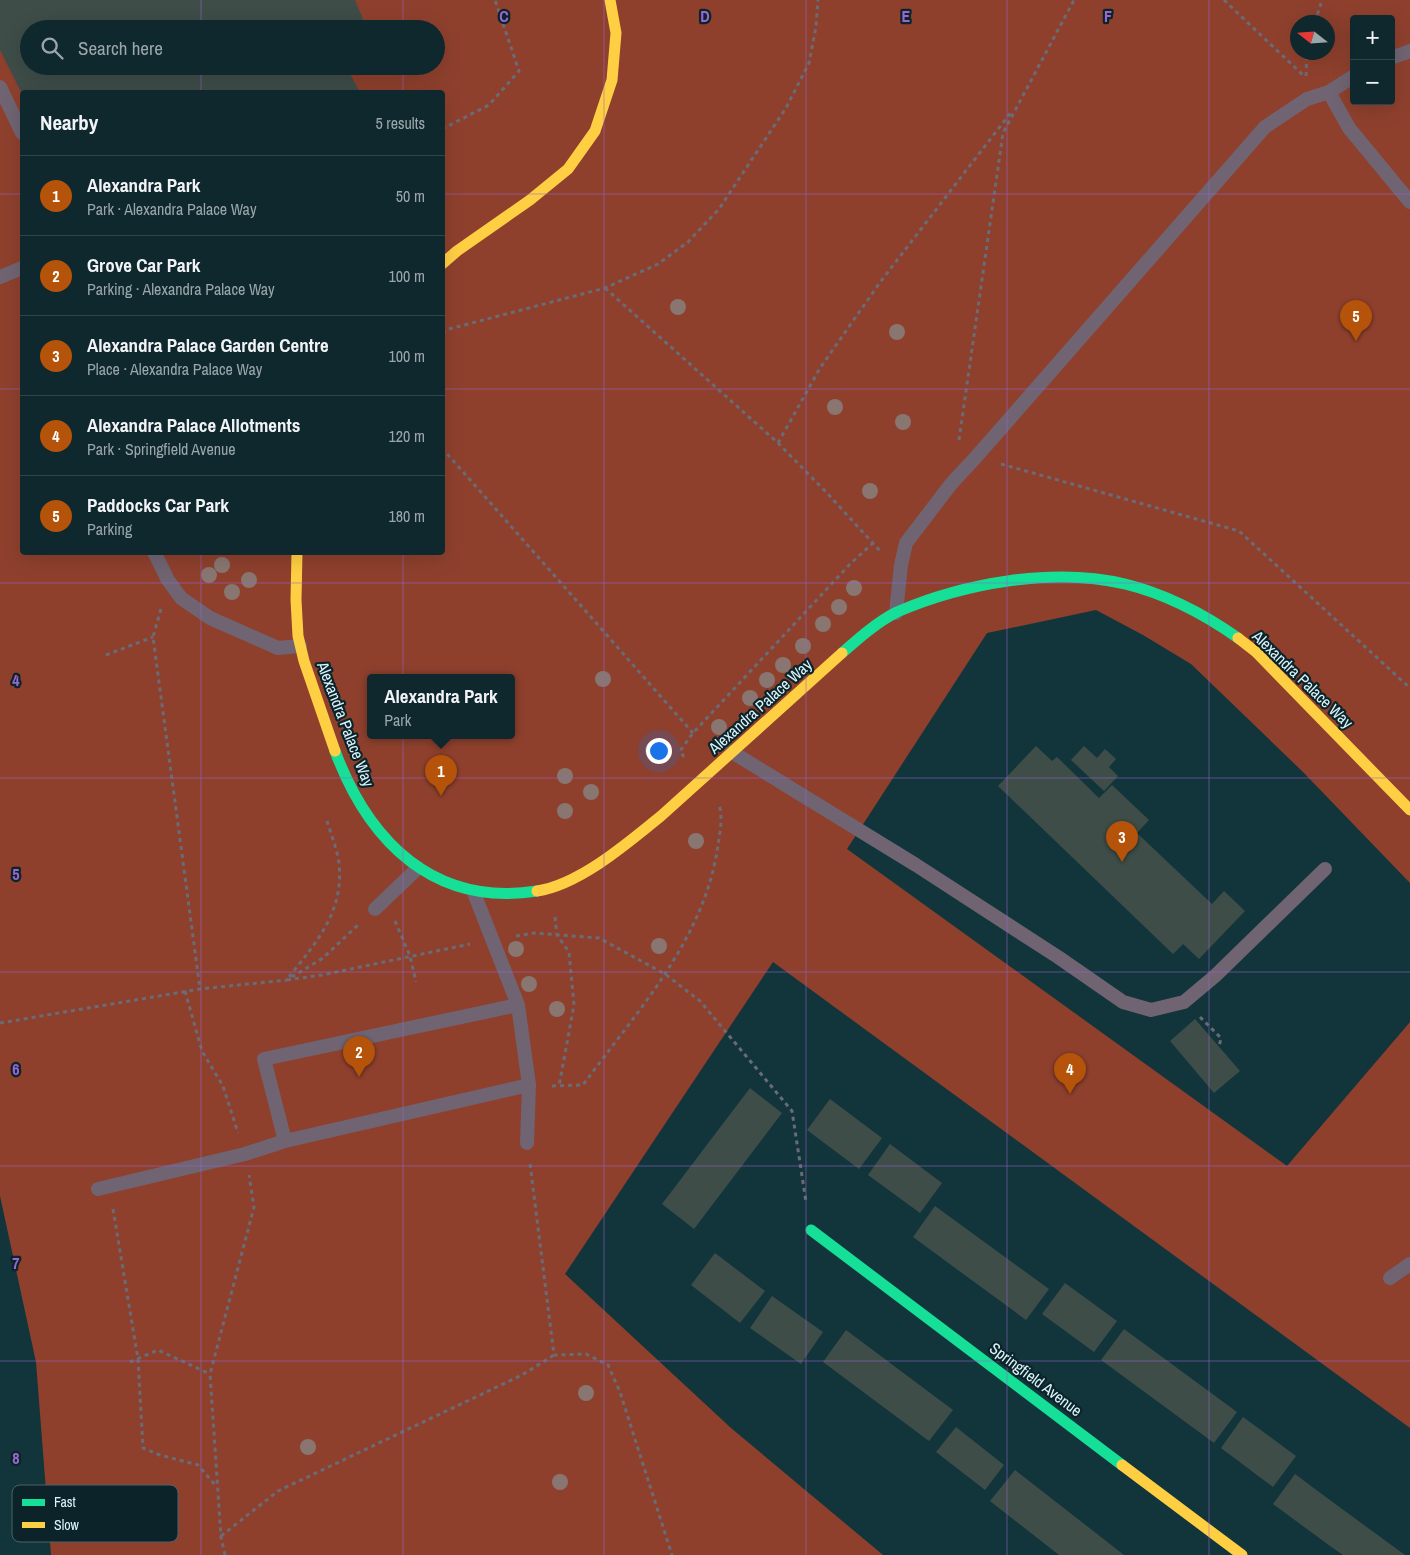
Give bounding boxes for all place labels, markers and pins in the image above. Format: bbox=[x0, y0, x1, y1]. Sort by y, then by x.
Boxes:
pin: 5 bbox=[1340, 300, 1372, 341]
pin: 1 bbox=[425, 755, 457, 796]
pin: 3 bbox=[1106, 821, 1138, 862]
pin: 2 bbox=[343, 1036, 375, 1077]
pin: 4 bbox=[1054, 1053, 1086, 1094]

